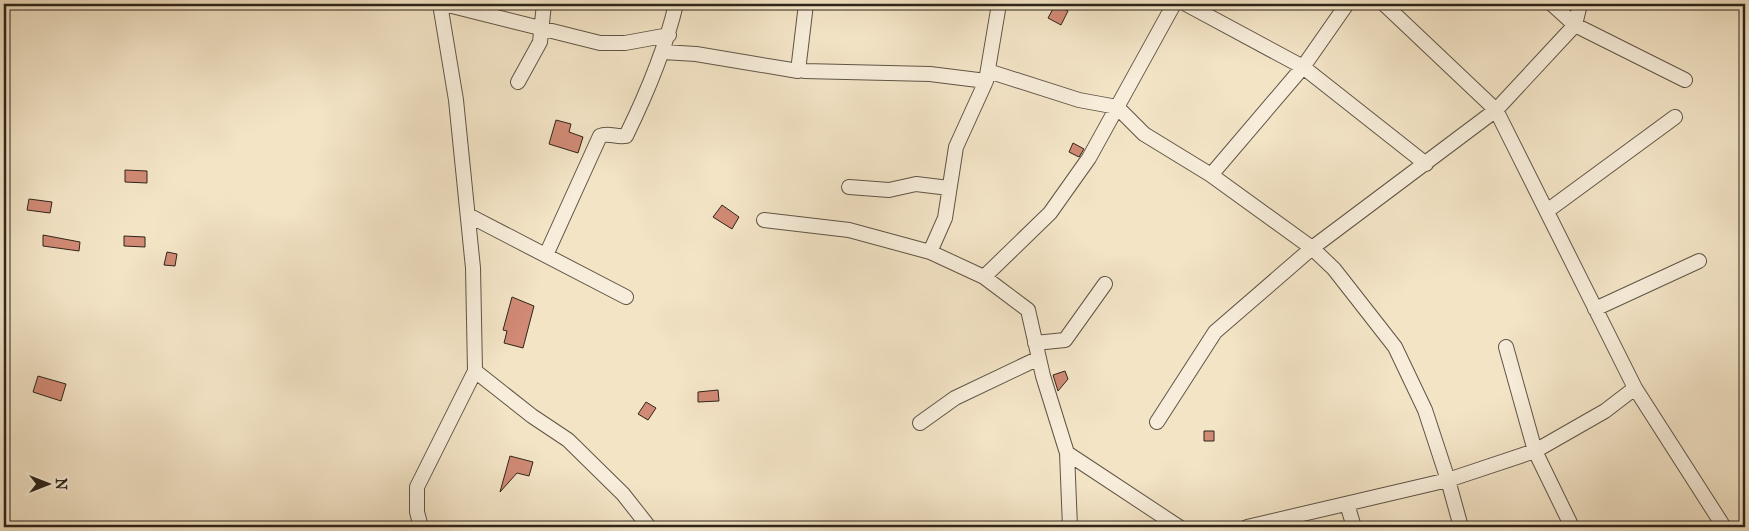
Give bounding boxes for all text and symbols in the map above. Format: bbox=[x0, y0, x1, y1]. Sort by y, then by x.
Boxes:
north arrow bbox=[22, 458, 72, 508]
text: N bbox=[52, 478, 69, 490]

